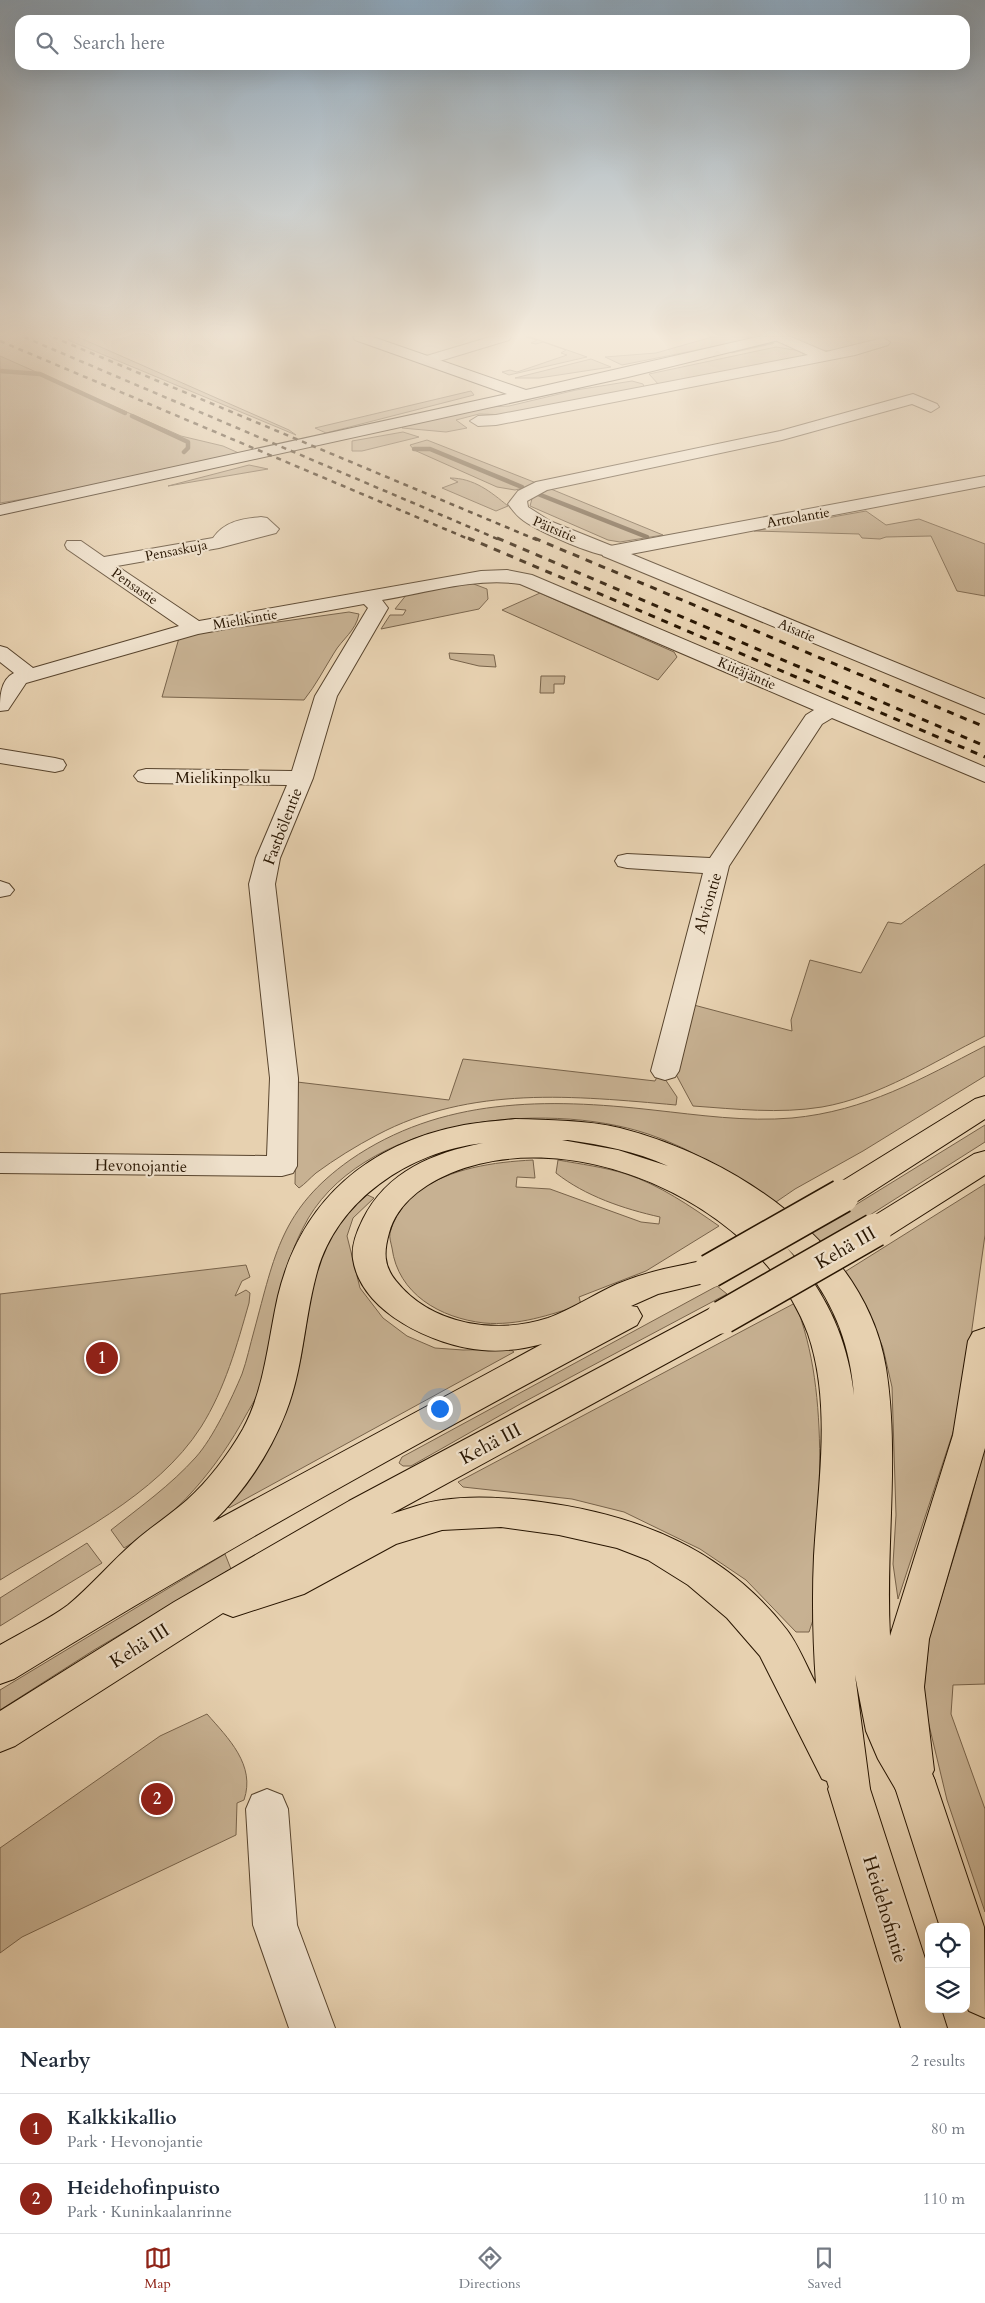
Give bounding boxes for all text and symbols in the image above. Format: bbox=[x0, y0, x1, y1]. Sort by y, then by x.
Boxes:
search box bbox=[15, 15, 970, 70]
icon: search bbox=[33, 29, 61, 57]
text: Search here bbox=[73, 30, 165, 56]
street label: Arttolantie bbox=[765, 503, 831, 532]
street label: Päitsitie bbox=[530, 512, 580, 547]
street label: Pensaskuja bbox=[143, 535, 209, 566]
street label: Pensastie bbox=[108, 564, 162, 609]
street label: Mielikintie bbox=[211, 604, 279, 634]
street label: Aisatie bbox=[775, 614, 819, 647]
street label: Kiitäjäntie bbox=[715, 653, 779, 694]
street label: Mielikinpolku bbox=[175, 767, 271, 789]
street label: Fastbölentie bbox=[258, 785, 308, 868]
street label: Alviontie bbox=[689, 870, 727, 936]
street label: Hevonojantie bbox=[95, 1154, 187, 1178]
street label: Kehä III bbox=[810, 1220, 881, 1276]
pin: 1 bbox=[86, 1339, 118, 1377]
your location bbox=[427, 1396, 453, 1422]
street label: Kehä III bbox=[455, 1417, 526, 1471]
street label: Kehä III bbox=[105, 1617, 174, 1674]
pin: 2 bbox=[141, 1780, 173, 1818]
street label: Heidehofintie bbox=[856, 1853, 914, 1966]
map controls bbox=[925, 1923, 970, 2013]
button: locate bbox=[925, 1923, 970, 1968]
button: layers bbox=[925, 1968, 970, 2013]
text: Nearby bbox=[20, 2046, 91, 2075]
text: 2 results bbox=[911, 2050, 965, 2072]
text: Kalkkikallio bbox=[67, 2105, 177, 2131]
text: 1 bbox=[32, 2118, 40, 2140]
text: 80 m bbox=[931, 2118, 965, 2140]
text: Park · Hevonojantie bbox=[67, 2131, 203, 2153]
text: Heidehofinpuisto bbox=[67, 2175, 220, 2201]
text: 2 bbox=[32, 2188, 40, 2210]
text: 110 m bbox=[923, 2188, 965, 2210]
text: Park · Kuninkaalanrinne bbox=[67, 2201, 232, 2223]
tab: Map bbox=[144, 2244, 172, 2293]
tab: Directions bbox=[459, 2244, 520, 2293]
tab: Saved bbox=[807, 2244, 841, 2293]

